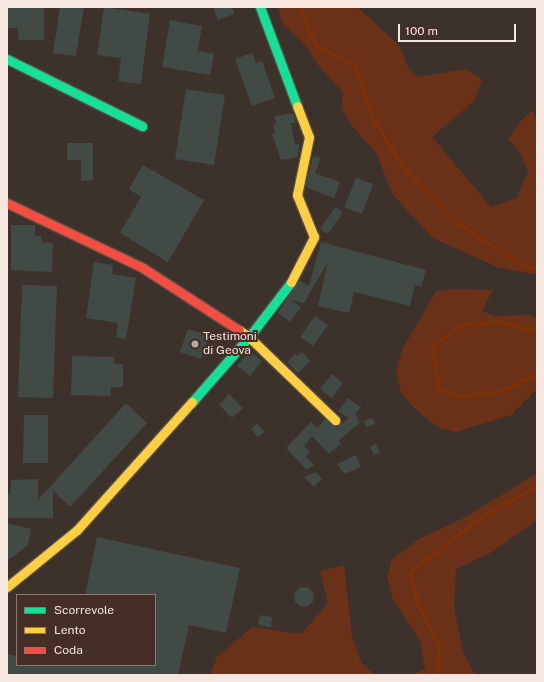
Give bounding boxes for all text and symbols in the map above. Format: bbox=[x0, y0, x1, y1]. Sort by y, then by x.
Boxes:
scale bar bbox=[400, 16, 518, 42]
text: 100 m bbox=[405, 24, 438, 38]
place label: Testimoni di Geova bbox=[203, 330, 257, 358]
marker: Testimoni di Geova bbox=[190, 339, 200, 349]
legend bbox=[16, 594, 156, 666]
text: Scorrevole bbox=[54, 603, 114, 617]
text: Lento bbox=[54, 623, 85, 637]
text: Coda bbox=[54, 643, 83, 657]

